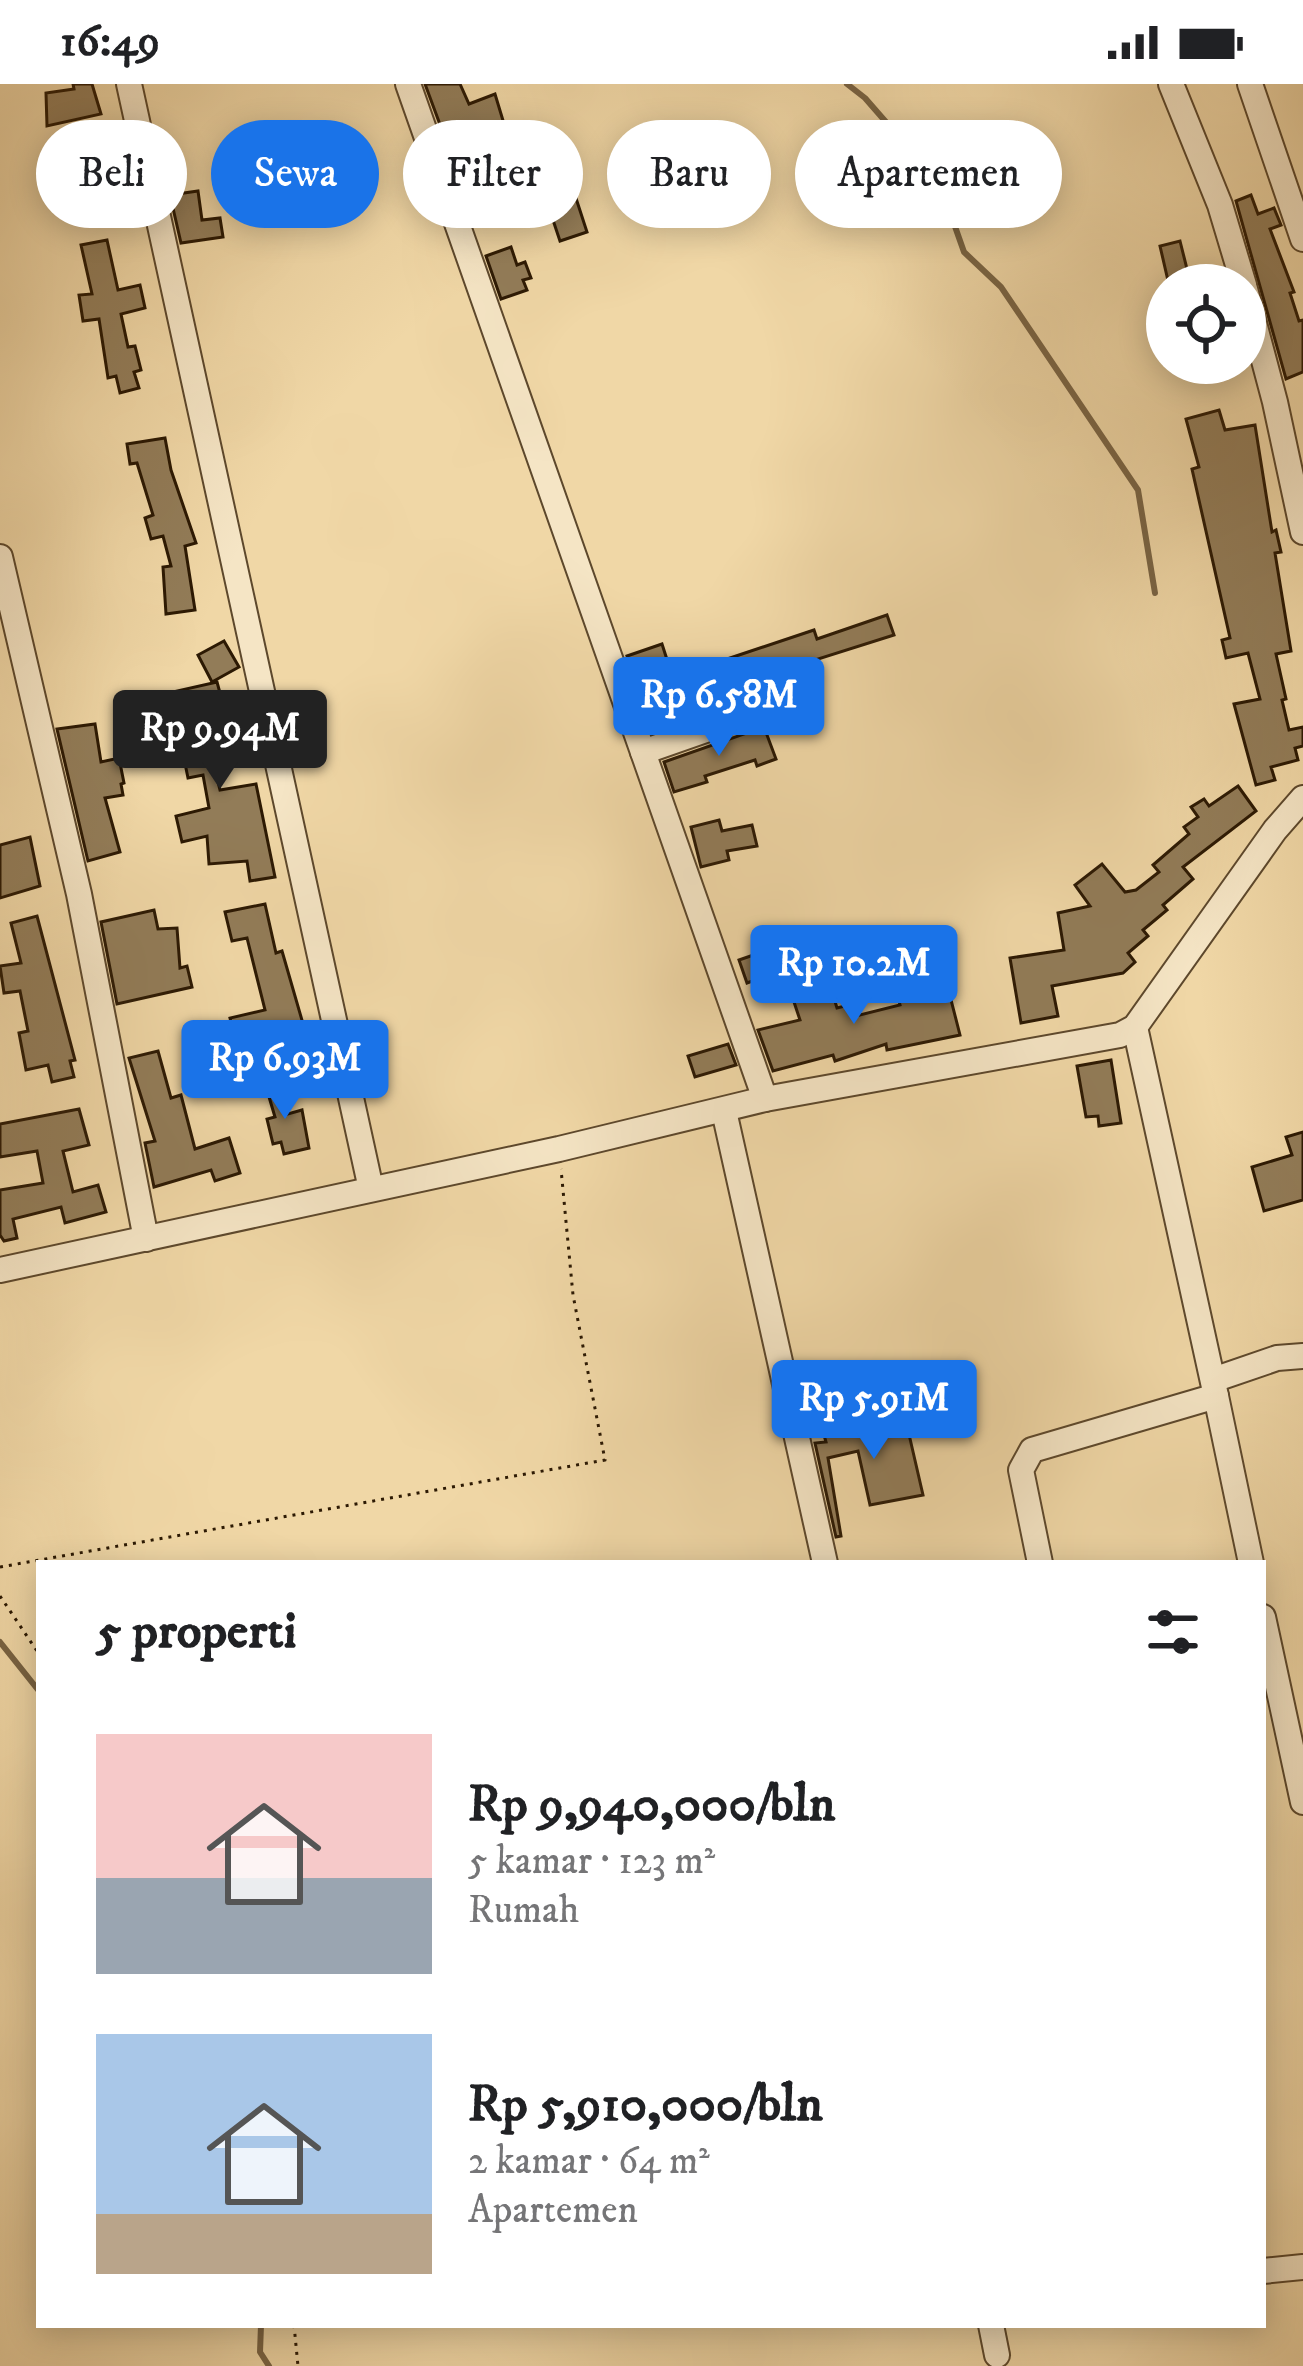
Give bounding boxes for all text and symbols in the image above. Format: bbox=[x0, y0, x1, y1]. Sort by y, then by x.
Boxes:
text: 16:49 bbox=[60, 14, 160, 70]
chip: Beli bbox=[36, 120, 187, 228]
chip: Sewa bbox=[211, 120, 379, 228]
chip: Filter bbox=[403, 120, 583, 228]
chip: Baru bbox=[607, 120, 771, 228]
chip: Apartemen bbox=[795, 120, 1062, 228]
map controls bbox=[1146, 264, 1266, 384]
button: locate bbox=[1146, 264, 1266, 384]
pin: Rp 6.58M bbox=[595, 657, 843, 759]
text: Rp 6.58M bbox=[640, 671, 798, 720]
pin: Rp 9.94M bbox=[96, 690, 344, 792]
text: Rp 9.94M bbox=[140, 704, 300, 753]
pin: Rp 10.2M bbox=[730, 925, 978, 1027]
text: Rp 10.2M bbox=[777, 939, 931, 988]
pin: Rp 6.93M bbox=[161, 1020, 409, 1122]
text: Rp 6.93M bbox=[208, 1034, 362, 1083]
pin: Rp 5.91M bbox=[750, 1360, 998, 1462]
text: Rp 5.91M bbox=[799, 1374, 949, 1423]
icon: filters bbox=[1140, 1599, 1206, 1665]
text: 5 properti bbox=[96, 1600, 297, 1664]
text: Rp 9,940,000/bln bbox=[468, 1773, 835, 1837]
icon: home bbox=[192, 1782, 336, 1926]
text: 5 kamar · 123 m² bbox=[468, 1837, 715, 1886]
text: Rumah bbox=[468, 1886, 579, 1935]
text: Rp 5,910,000/bln bbox=[468, 2073, 823, 2137]
icon: home bbox=[192, 2082, 336, 2226]
text: 2 kamar · 64 m² bbox=[468, 2137, 710, 2186]
text: Apartemen bbox=[468, 2186, 638, 2235]

